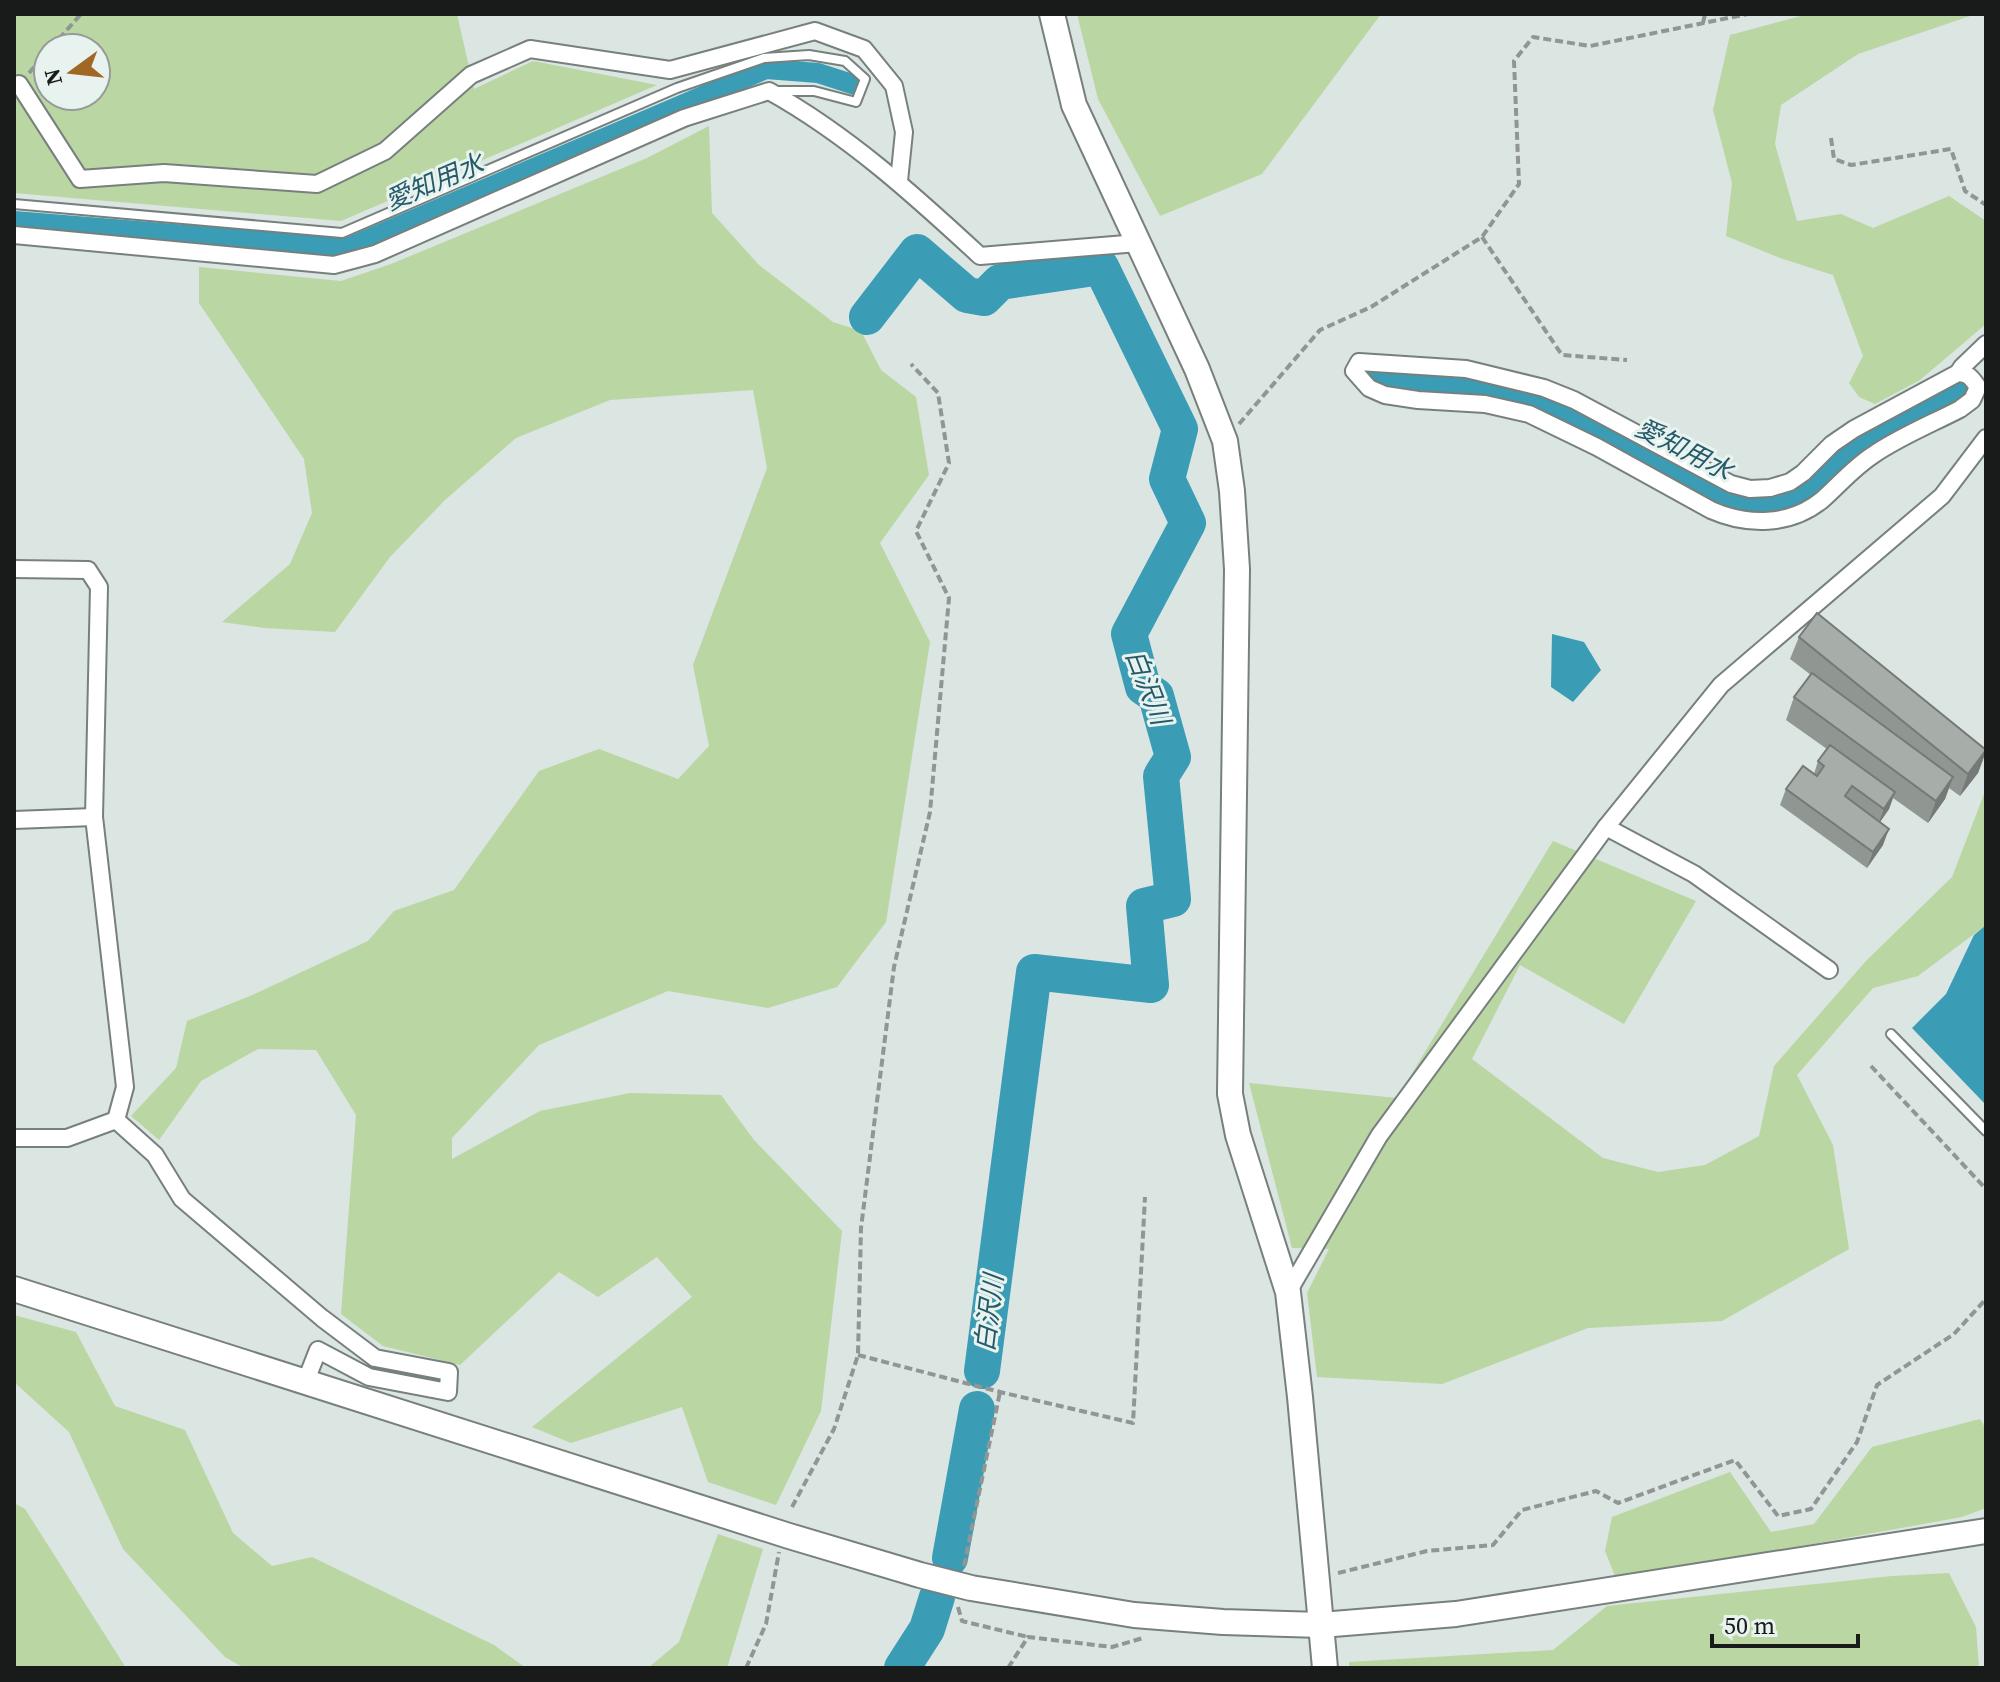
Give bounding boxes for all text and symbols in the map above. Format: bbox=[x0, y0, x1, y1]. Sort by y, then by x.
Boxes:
north arrow bbox=[32, 32, 112, 112]
text: N bbox=[36, 66, 69, 89]
water label: 愛知用水 bbox=[379, 144, 492, 219]
water label: 愛知用水 bbox=[1629, 409, 1741, 490]
water label: 白沢川 bbox=[1117, 644, 1180, 733]
water label: 白沢川 bbox=[966, 1269, 1012, 1354]
scale bar bbox=[1712, 1598, 1858, 1648]
text: 50 m bbox=[1724, 1609, 1775, 1642]

